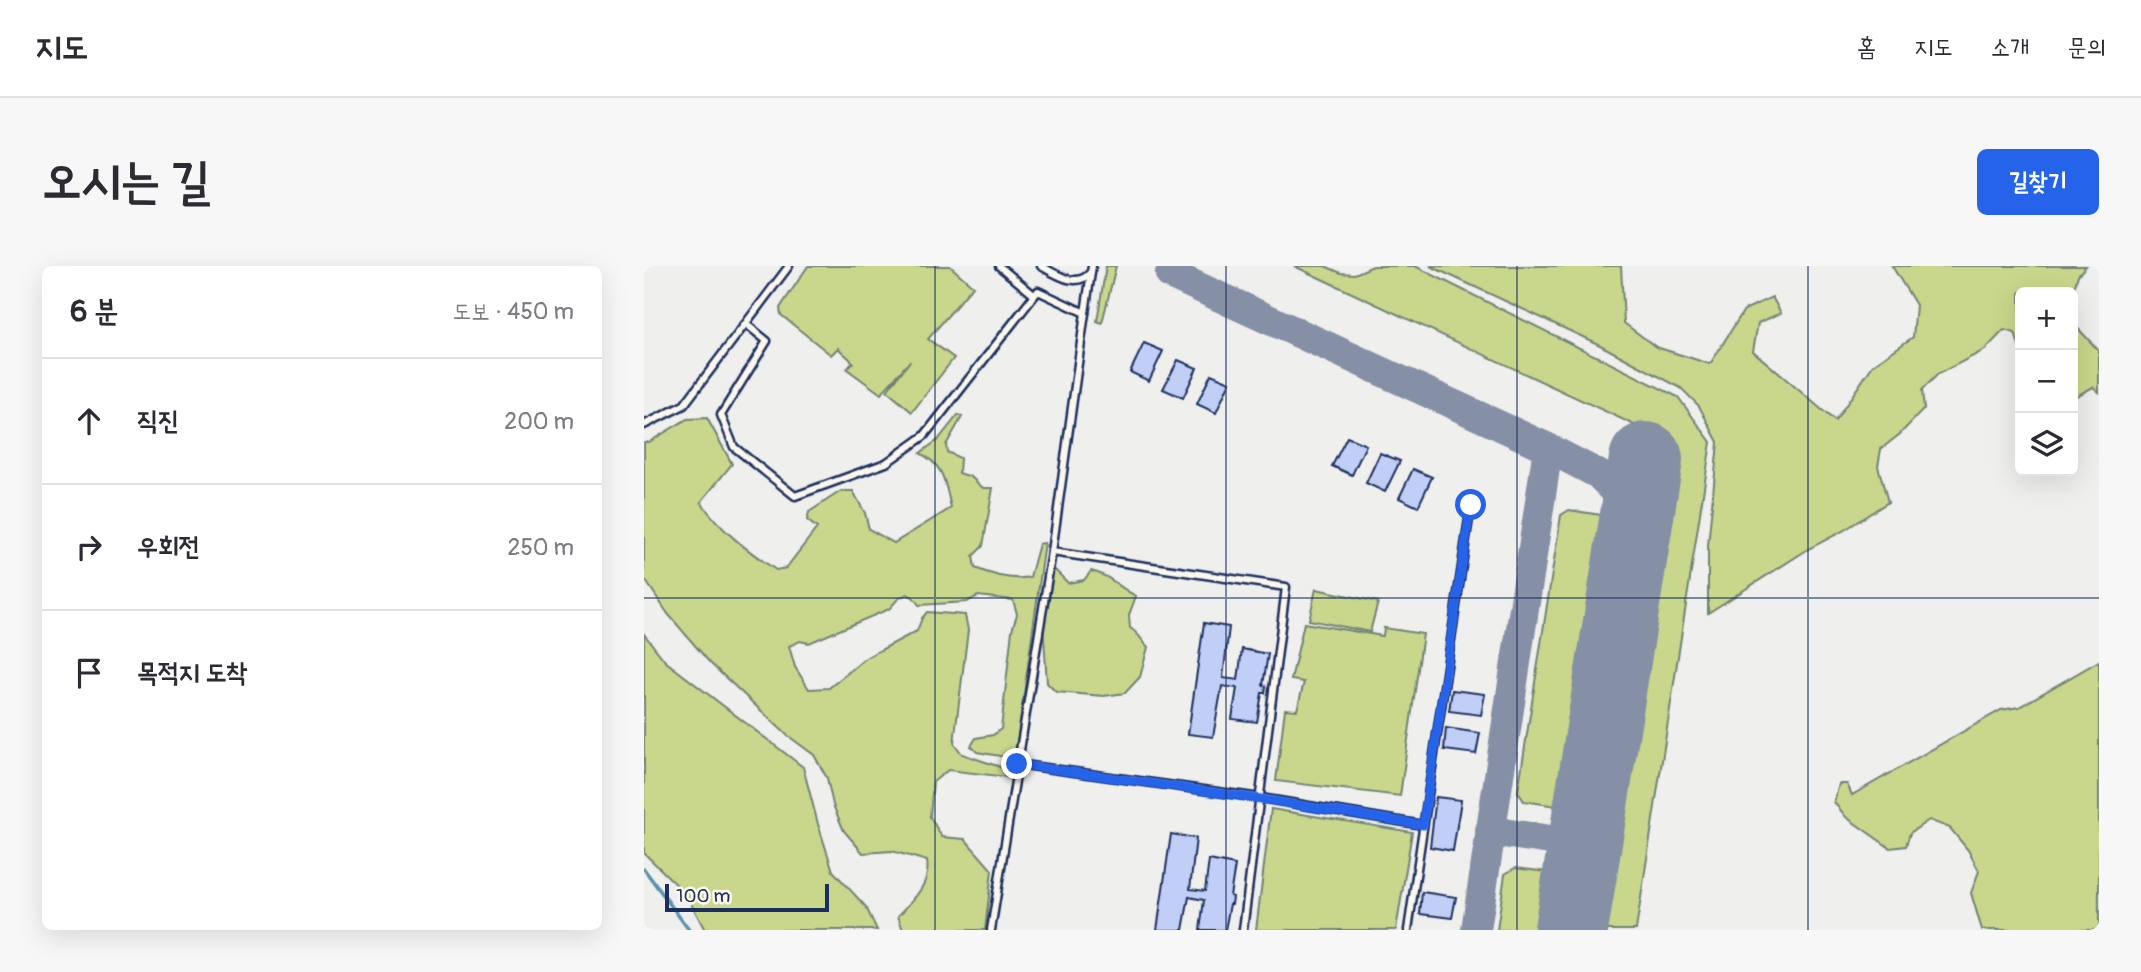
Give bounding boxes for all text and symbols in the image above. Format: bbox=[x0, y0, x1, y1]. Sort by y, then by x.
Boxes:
text: 지도 bbox=[35, 27, 88, 68]
text: 홈 bbox=[1857, 33, 1876, 62]
text: 지도 bbox=[1914, 33, 1953, 62]
text: 소개 bbox=[1991, 33, 2029, 62]
text: 문의 bbox=[2067, 33, 2106, 62]
button: 길찾기 bbox=[1977, 149, 2099, 215]
text: 오시는 길 bbox=[42, 151, 210, 212]
map controls bbox=[2015, 287, 2078, 476]
button: + bbox=[2015, 287, 2078, 350]
text: 6 분 bbox=[70, 293, 118, 330]
text: 도보 · 450 m bbox=[453, 297, 574, 326]
button: − bbox=[2015, 350, 2078, 413]
icon: ahead bbox=[70, 402, 108, 440]
text: 직진 bbox=[137, 405, 179, 437]
text: 200 m bbox=[504, 407, 574, 436]
button: layers bbox=[2015, 413, 2078, 476]
route start bbox=[1455, 489, 1486, 520]
icon: right bbox=[70, 528, 108, 566]
text: 우회전 bbox=[137, 531, 200, 563]
text: 250 m bbox=[508, 533, 574, 562]
icon: arrive bbox=[70, 654, 108, 692]
text: 목적지 도착 bbox=[137, 657, 247, 689]
route end bbox=[1001, 748, 1032, 779]
scale bar bbox=[665, 881, 830, 913]
text: 100 m bbox=[676, 884, 730, 908]

